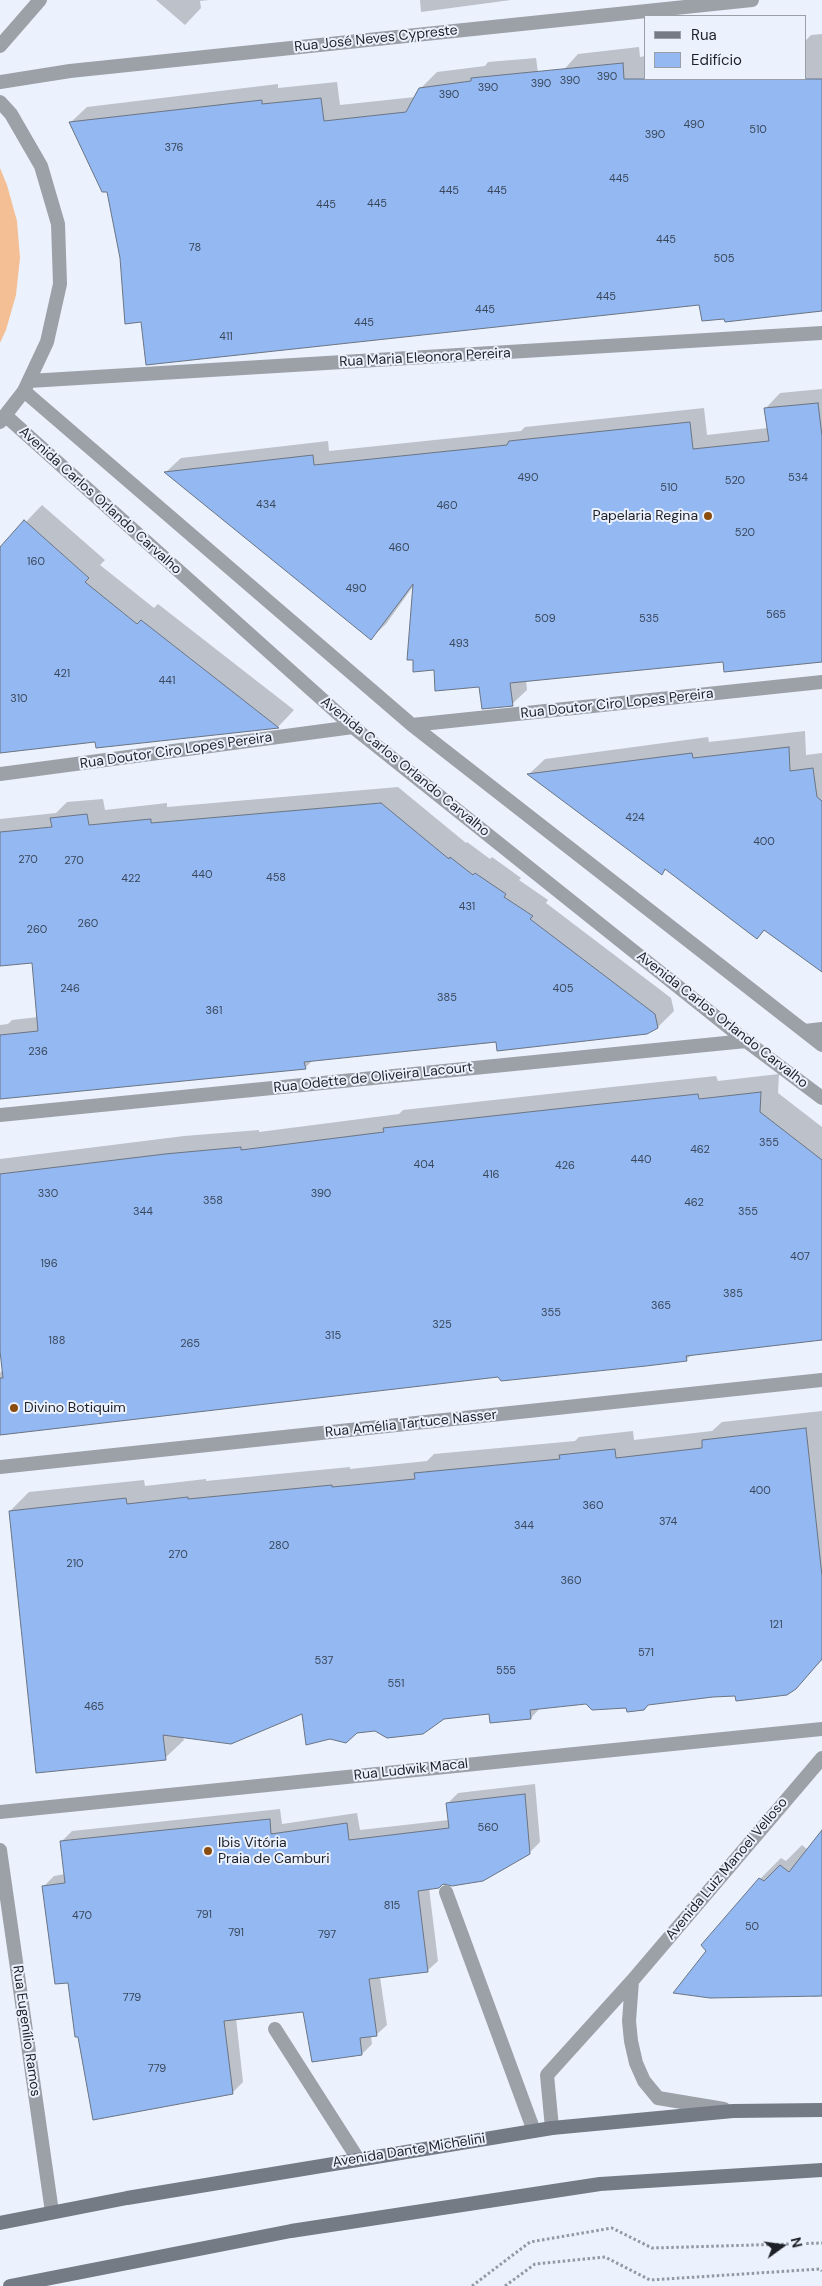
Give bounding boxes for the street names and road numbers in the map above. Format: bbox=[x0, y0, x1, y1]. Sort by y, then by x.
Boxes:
street label: Rua José Neves Cypreste bbox=[293, 22, 459, 56]
street label: Rua Maria Eleonora Pereira bbox=[339, 345, 511, 371]
street label: Avenida Carlos Orlando Carvalho bbox=[15, 424, 185, 578]
street label: Rua Doutor Ciro Lopes Pereira bbox=[520, 686, 714, 722]
street label: Avenida Carlos Orlando Carvalho bbox=[317, 694, 493, 840]
street label: Rua Doutor Ciro Lopes Pereira bbox=[79, 729, 273, 773]
street label: Avenida Carlos Orlando Carvalho bbox=[633, 948, 811, 1092]
street label: Rua Odette de Oliveira Lacourt bbox=[273, 1059, 473, 1097]
street label: Rua Amélia Tartuce Nasser bbox=[324, 1407, 498, 1441]
street label: Rua Ludwik Macal bbox=[353, 1756, 469, 1784]
street label: Avenida Luiz Manoel Velloso bbox=[662, 1794, 792, 1944]
street label: Rua Eugenílio Ramos bbox=[8, 1964, 44, 2098]
street label: Avenida Dante Michelini bbox=[331, 2131, 487, 2171]

